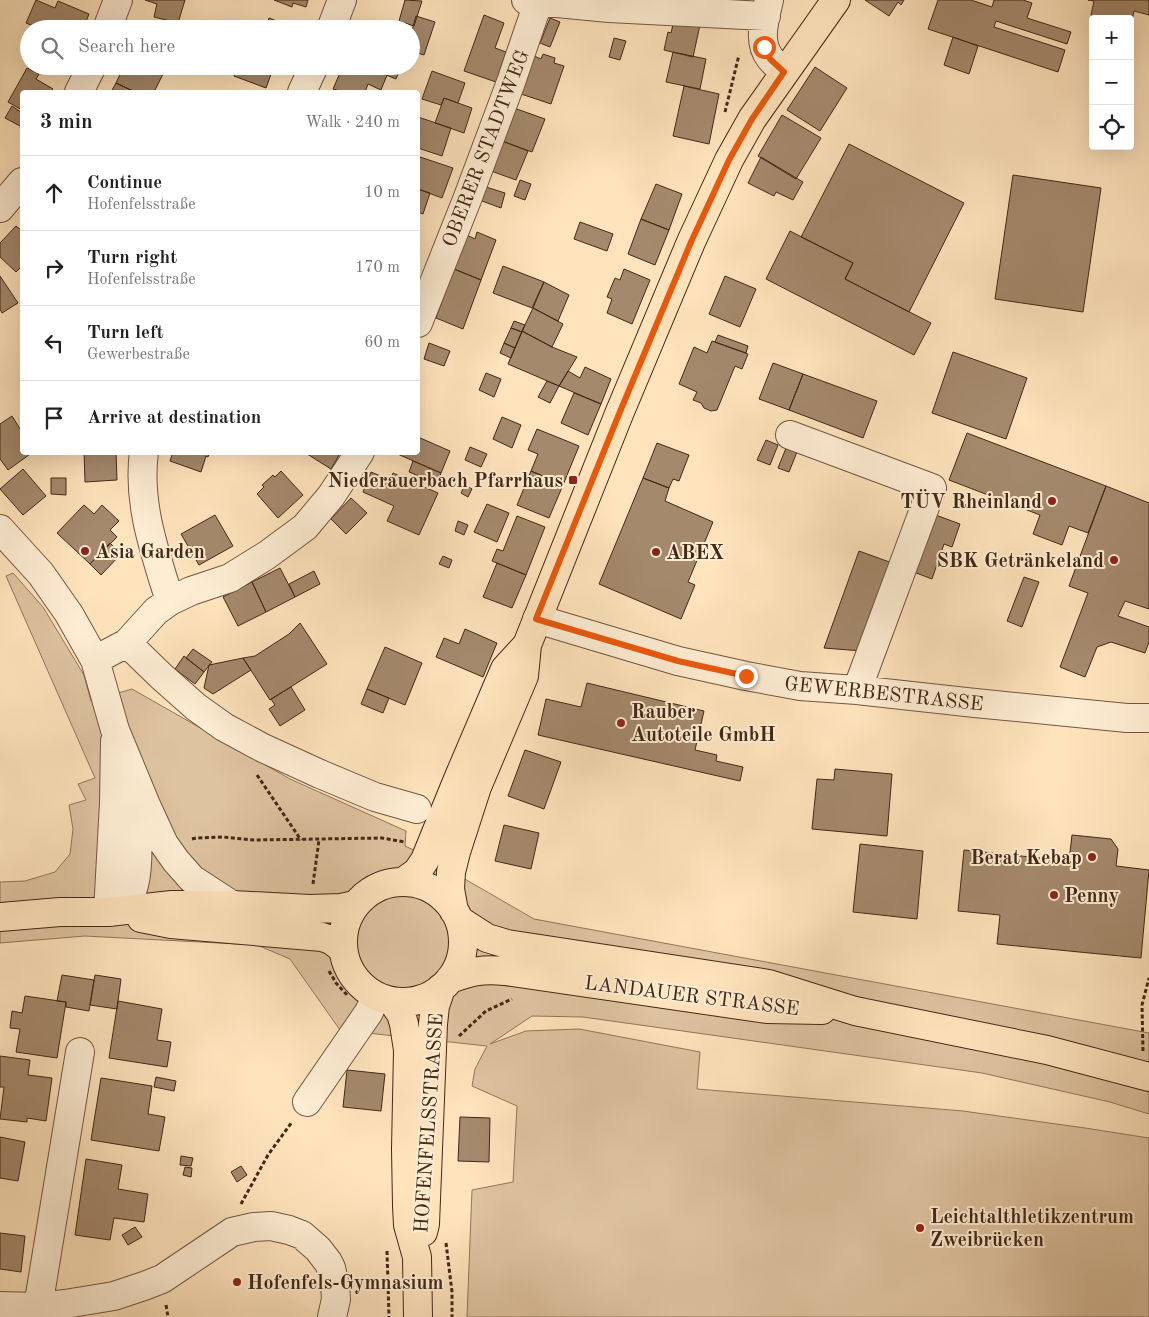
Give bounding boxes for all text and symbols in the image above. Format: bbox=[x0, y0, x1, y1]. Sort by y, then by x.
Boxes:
map controls bbox=[1089, 15, 1134, 150]
button: + bbox=[1089, 15, 1134, 60]
search box bbox=[20, 20, 420, 75]
icon: search bbox=[38, 34, 66, 62]
route start bbox=[753, 36, 776, 59]
text: Search here bbox=[78, 38, 175, 57]
street label: OBERER STADTWEG bbox=[440, 47, 534, 250]
button: − bbox=[1089, 60, 1134, 105]
button: locate bbox=[1089, 105, 1134, 150]
text: 3 min bbox=[40, 112, 93, 133]
text: Walk · 240 m bbox=[305, 115, 400, 131]
text: Continue bbox=[87, 174, 162, 193]
icon: ahead bbox=[40, 179, 68, 207]
text: 10 m bbox=[364, 185, 400, 201]
text: Hofenfelsstraße bbox=[87, 197, 196, 213]
text: Turn right bbox=[87, 249, 177, 268]
icon: right bbox=[40, 254, 68, 282]
text: 170 m bbox=[355, 260, 400, 276]
text: Hofenfelsstraße bbox=[87, 272, 196, 288]
text: Turn left bbox=[87, 324, 164, 343]
icon: left bbox=[40, 329, 68, 357]
text: 60 m bbox=[364, 335, 400, 351]
text: Gewerbestraße bbox=[87, 347, 190, 363]
icon: arrive bbox=[40, 404, 68, 432]
text: Arrive at destination bbox=[87, 409, 261, 428]
place label: Niederauerbach Pfarrhaus bbox=[328, 472, 563, 492]
marker: Niederauerbach Pfarrhaus bbox=[567, 474, 579, 486]
place label: TÜV Rheinland bbox=[900, 489, 1042, 513]
marker: TÜV Rheinland bbox=[1046, 495, 1058, 507]
place label: Asia Garden bbox=[95, 543, 205, 563]
place label: ABEX bbox=[666, 544, 724, 564]
marker: Asia Garden bbox=[79, 545, 91, 557]
marker: ABEX bbox=[650, 546, 662, 558]
place label: SBK Getränkeland bbox=[936, 552, 1104, 572]
marker: SBK Getränkeland bbox=[1108, 554, 1120, 566]
route end bbox=[735, 665, 758, 688]
street label: GEWERBESTRASSE bbox=[783, 675, 984, 715]
place label: Rauber Autoteile GmbH bbox=[631, 703, 776, 746]
marker: Rauber Autoteile GmbH bbox=[615, 717, 627, 729]
place label: Berat Kebap bbox=[970, 849, 1082, 869]
marker: Berat Kebap bbox=[1086, 851, 1098, 863]
place label: Penny bbox=[1064, 887, 1119, 907]
marker: Penny bbox=[1048, 889, 1060, 901]
street label: LANDAUER STRASSE bbox=[583, 974, 800, 1020]
street label: HOFENFELSSTRASSE bbox=[412, 1012, 448, 1234]
place label: Leichtalthletikzentrum Zweibrücken bbox=[930, 1208, 1134, 1251]
marker: Leichtalthletikzentrum Zweibrücken bbox=[914, 1222, 926, 1234]
place label: Hofenfels-Gymnasium bbox=[247, 1274, 443, 1294]
marker: Hofenfels-Gymnasium bbox=[231, 1276, 243, 1288]

